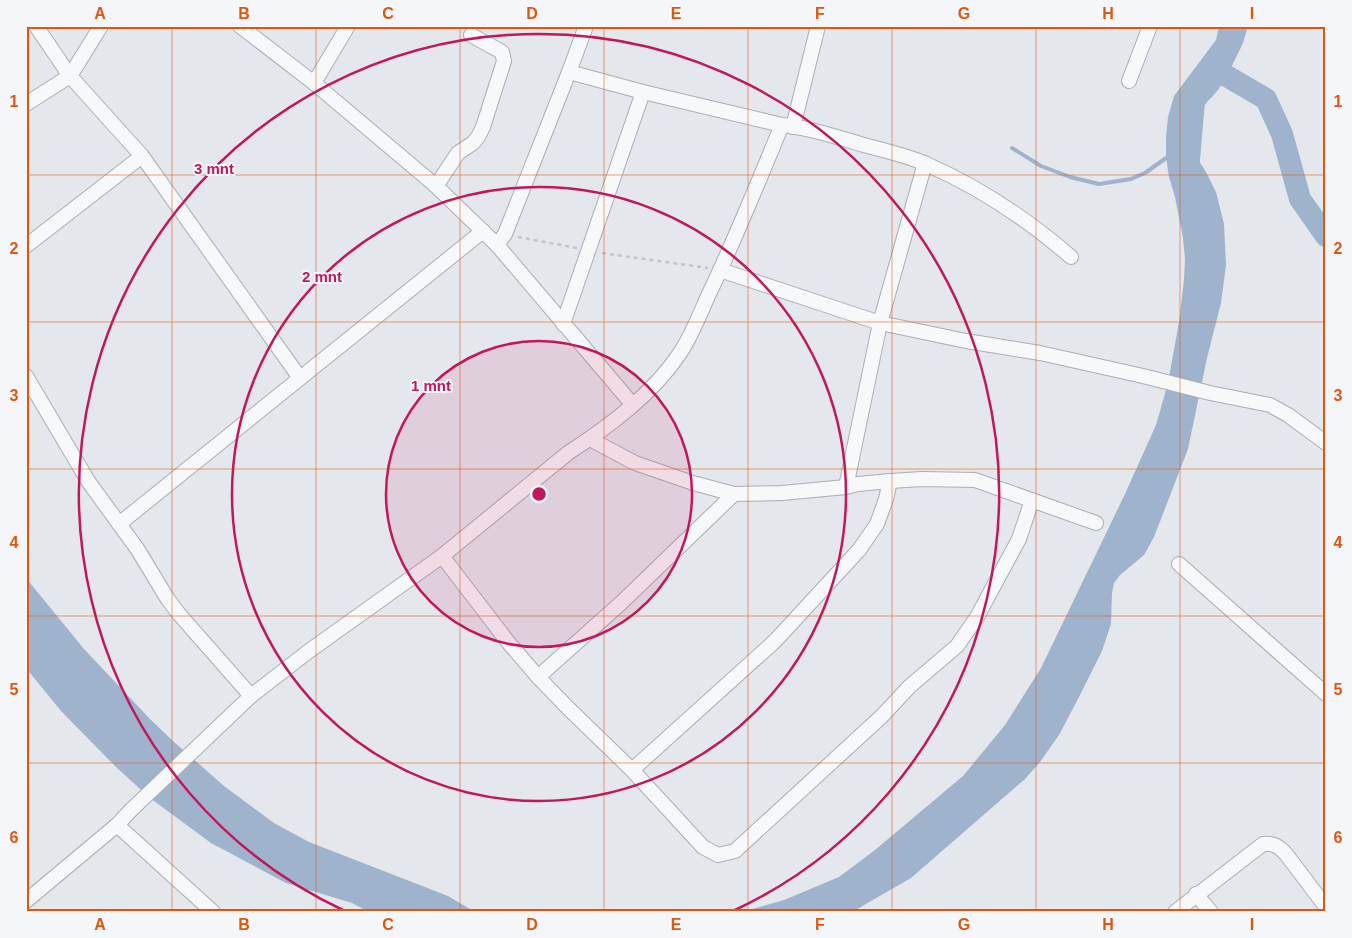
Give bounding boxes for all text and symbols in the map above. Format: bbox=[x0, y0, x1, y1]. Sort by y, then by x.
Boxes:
text: A bbox=[94, 5, 106, 22]
text: B bbox=[238, 5, 250, 22]
text: C bbox=[382, 5, 394, 22]
text: D bbox=[526, 5, 538, 22]
text: E bbox=[671, 5, 682, 22]
text: F bbox=[815, 5, 825, 22]
text: G bbox=[958, 5, 970, 22]
text: H bbox=[1102, 5, 1114, 22]
text: I bbox=[1250, 5, 1254, 22]
text: 1 bbox=[10, 93, 19, 110]
text: 1 bbox=[1334, 93, 1343, 110]
text: 3 mnt bbox=[194, 160, 234, 177]
text: 2 bbox=[10, 240, 19, 257]
text: 2 bbox=[1334, 240, 1343, 257]
text: 2 mnt bbox=[302, 268, 342, 285]
text: 1 mnt bbox=[411, 377, 451, 394]
text: 3 bbox=[10, 387, 19, 404]
text: 3 bbox=[1334, 387, 1343, 404]
centre of rings bbox=[530, 485, 548, 503]
text: 4 bbox=[10, 534, 19, 551]
text: 4 bbox=[1334, 534, 1343, 551]
text: 5 bbox=[10, 681, 19, 698]
text: 5 bbox=[1334, 681, 1343, 698]
text: 6 bbox=[10, 829, 19, 846]
text: 6 bbox=[1334, 829, 1343, 846]
text: A bbox=[94, 916, 106, 933]
text: B bbox=[238, 916, 250, 933]
text: C bbox=[382, 916, 394, 933]
text: D bbox=[526, 916, 538, 933]
text: E bbox=[671, 916, 682, 933]
text: F bbox=[815, 916, 825, 933]
text: G bbox=[958, 916, 970, 933]
text: H bbox=[1102, 916, 1114, 933]
text: I bbox=[1250, 916, 1254, 933]

